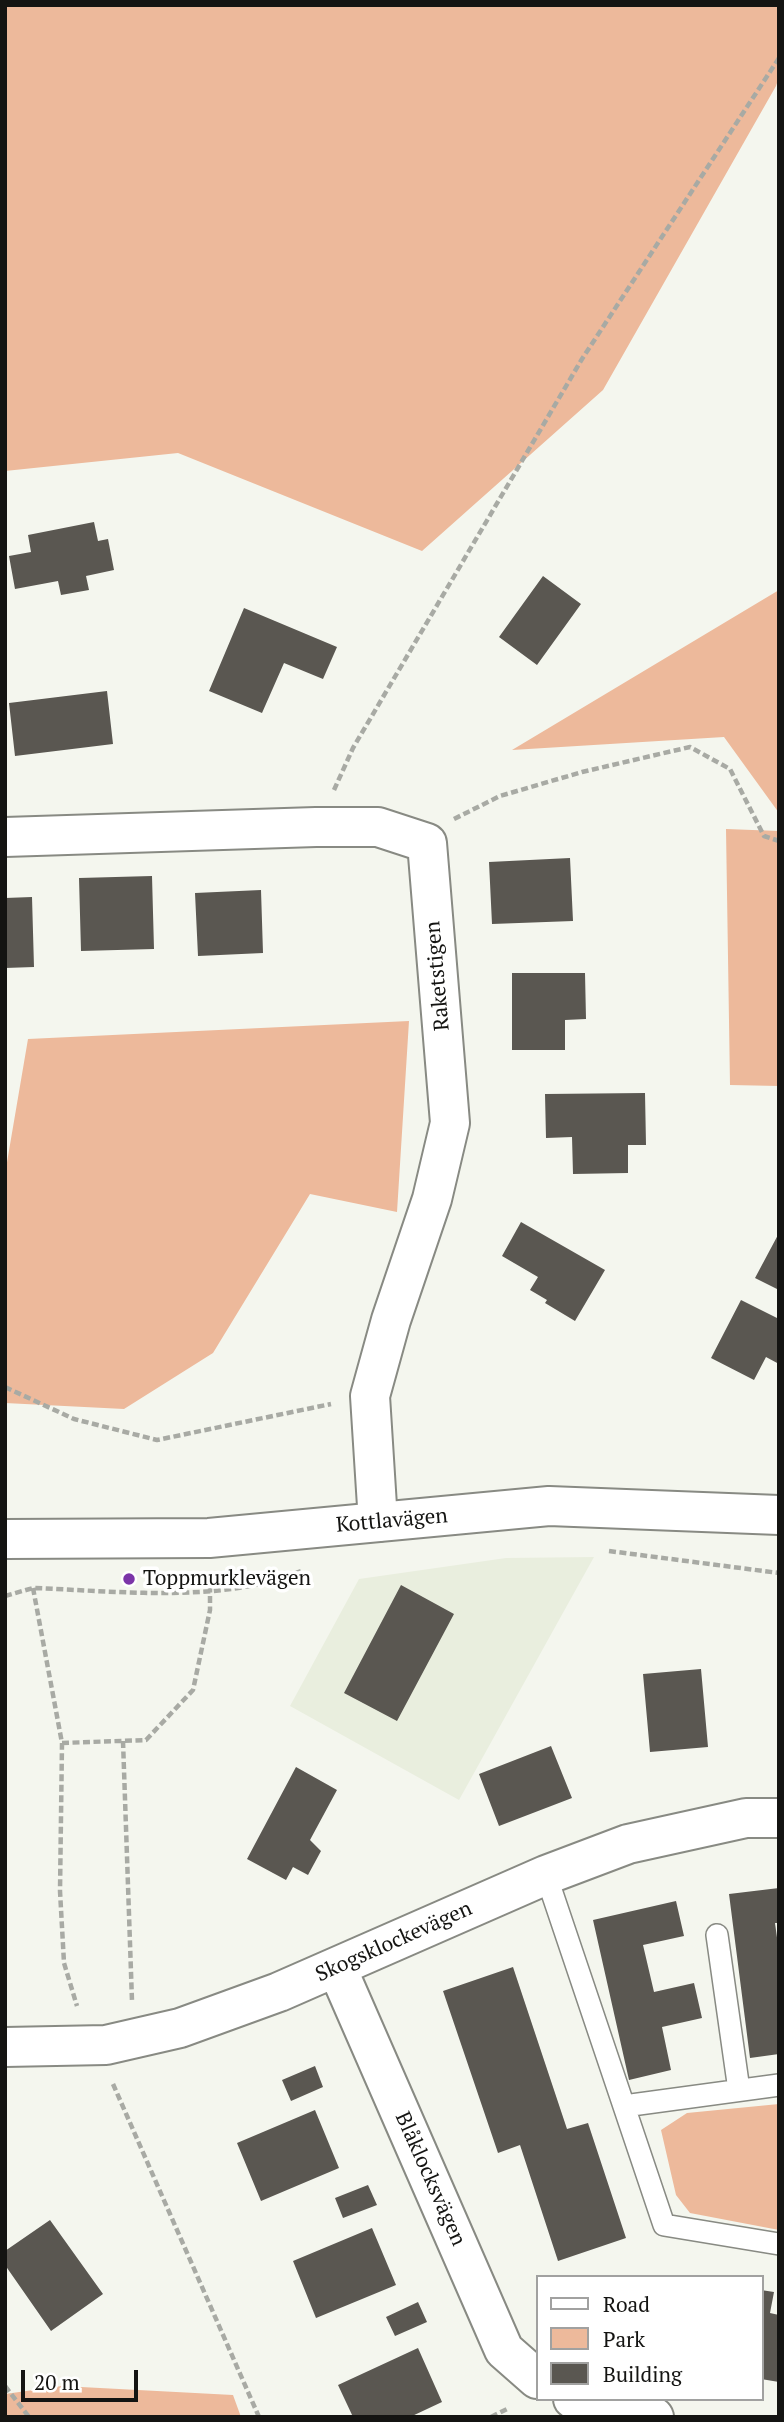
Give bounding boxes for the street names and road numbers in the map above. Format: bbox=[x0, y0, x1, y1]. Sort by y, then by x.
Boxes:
street label: Raketstigen bbox=[421, 920, 455, 1032]
street label: Kottlavägen bbox=[335, 1504, 449, 1538]
street label: Skogsklockevägen bbox=[312, 1896, 476, 1988]
street label: Blåklocksvägen bbox=[389, 2108, 471, 2250]

